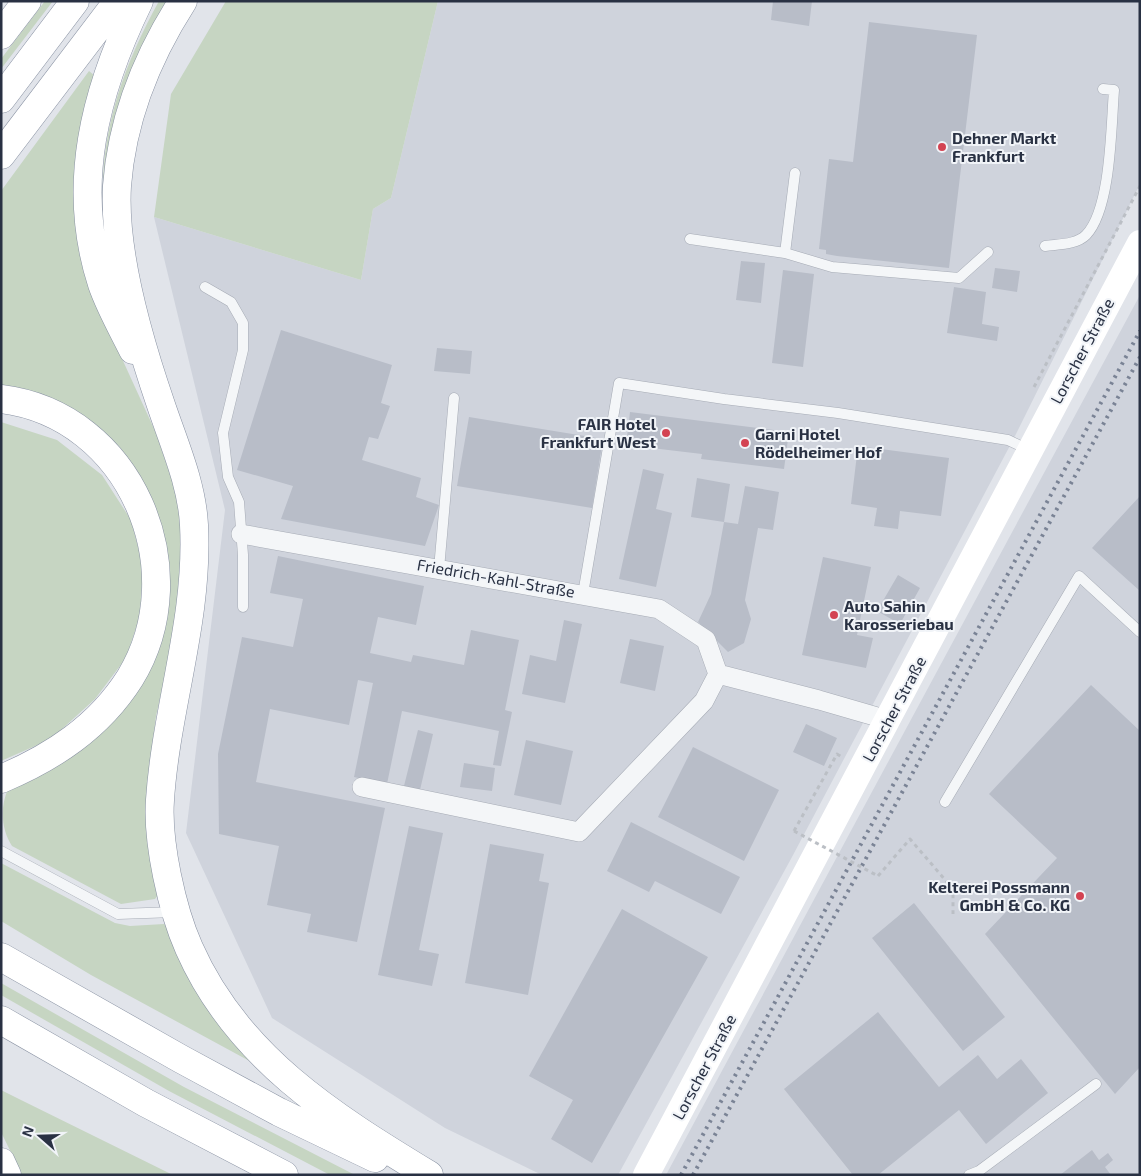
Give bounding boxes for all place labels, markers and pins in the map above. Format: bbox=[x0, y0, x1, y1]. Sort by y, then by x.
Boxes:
place label: Dehner Markt Frankfurt bbox=[952, 128, 1057, 165]
marker: Dehner Markt Frankfurt bbox=[936, 141, 948, 153]
place label: FAIR Hotel Frankfurt West bbox=[541, 414, 657, 451]
place label: Garni Hotel Rödelheimer Hof bbox=[755, 424, 882, 461]
marker: FAIR Hotel Frankfurt West bbox=[660, 427, 672, 439]
marker: Garni Hotel Rödelheimer Hof bbox=[739, 437, 751, 449]
place label: Auto Sahin Karosseriebau bbox=[844, 596, 954, 633]
marker: Auto Sahin Karosseriebau bbox=[828, 609, 840, 621]
place label: Kelterei Possmann GmbH & Co. KG bbox=[928, 877, 1070, 914]
marker: Kelterei Possmann GmbH & Co. KG bbox=[1074, 890, 1086, 902]

